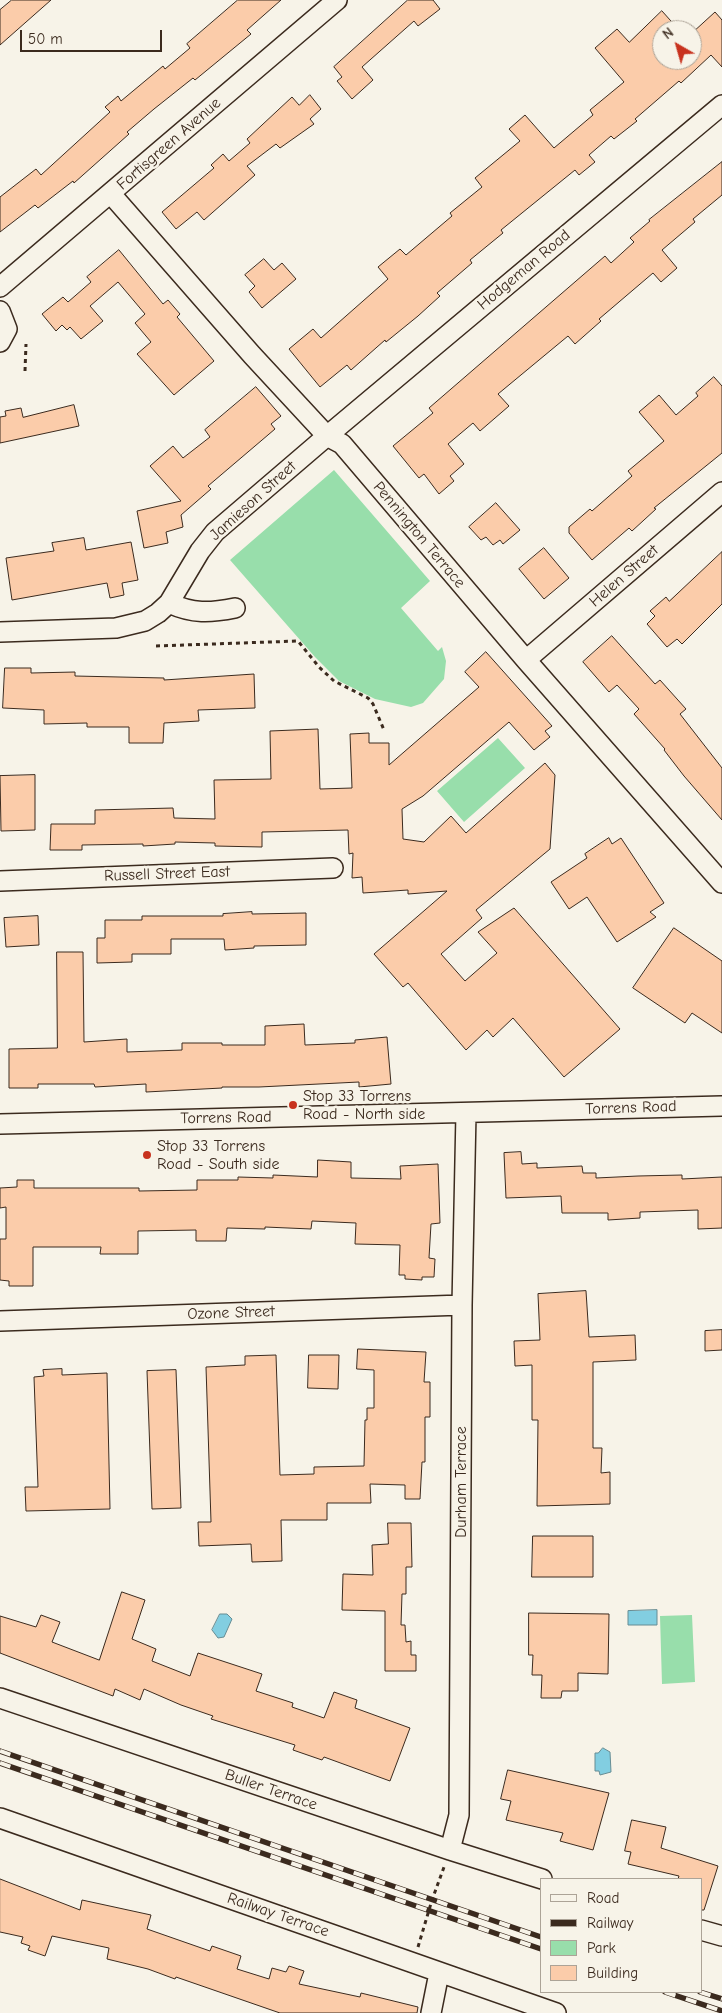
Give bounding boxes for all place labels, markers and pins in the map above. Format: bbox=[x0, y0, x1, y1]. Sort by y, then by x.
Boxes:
place label: Stop 33 Torrens Road - North side bbox=[303, 1086, 425, 1124]
marker: Stop 33 Torrens Road - North side bbox=[287, 1099, 299, 1111]
place label: Stop 33 Torrens Road - South side bbox=[157, 1136, 279, 1174]
marker: Stop 33 Torrens Road - South side bbox=[141, 1149, 153, 1161]

